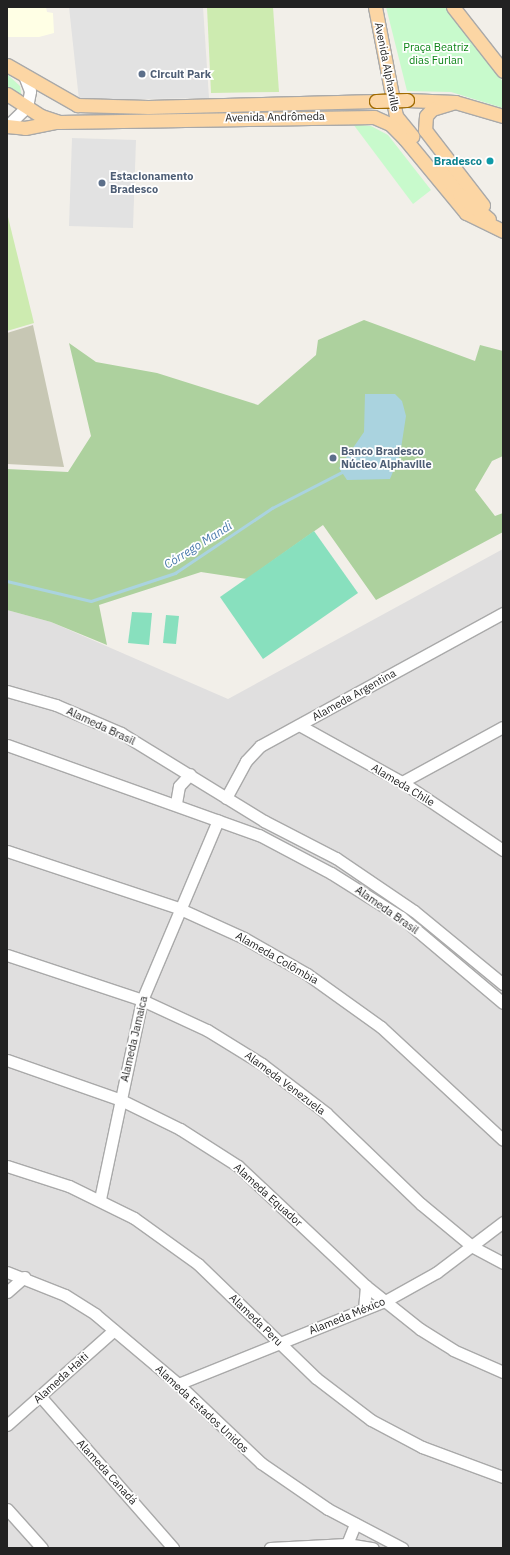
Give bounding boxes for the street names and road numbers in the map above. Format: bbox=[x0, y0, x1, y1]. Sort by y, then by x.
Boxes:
street label: Avenida Alphaville bbox=[372, 21, 402, 113]
street label: Avenida Andrômeda bbox=[225, 110, 325, 124]
street label: Alameda Argentina bbox=[310, 666, 398, 724]
street label: Alameda Brasil bbox=[64, 704, 138, 748]
street label: Alameda Chile bbox=[369, 761, 437, 809]
street label: Alameda Brasil bbox=[353, 883, 421, 937]
street label: Alameda Colômbia bbox=[233, 929, 321, 987]
street label: Alameda Jamaica bbox=[118, 995, 150, 1083]
street label: Alameda Venezuela bbox=[242, 1048, 328, 1118]
street label: Alameda Equador bbox=[231, 1161, 305, 1229]
street label: Alameda Peru bbox=[227, 1291, 285, 1349]
street label: Alameda México bbox=[307, 1295, 387, 1337]
street label: Alameda Haiti bbox=[31, 1350, 91, 1406]
street label: Alameda Estados Unidos bbox=[153, 1362, 251, 1456]
street label: Alameda Canadá bbox=[74, 1437, 140, 1507]

